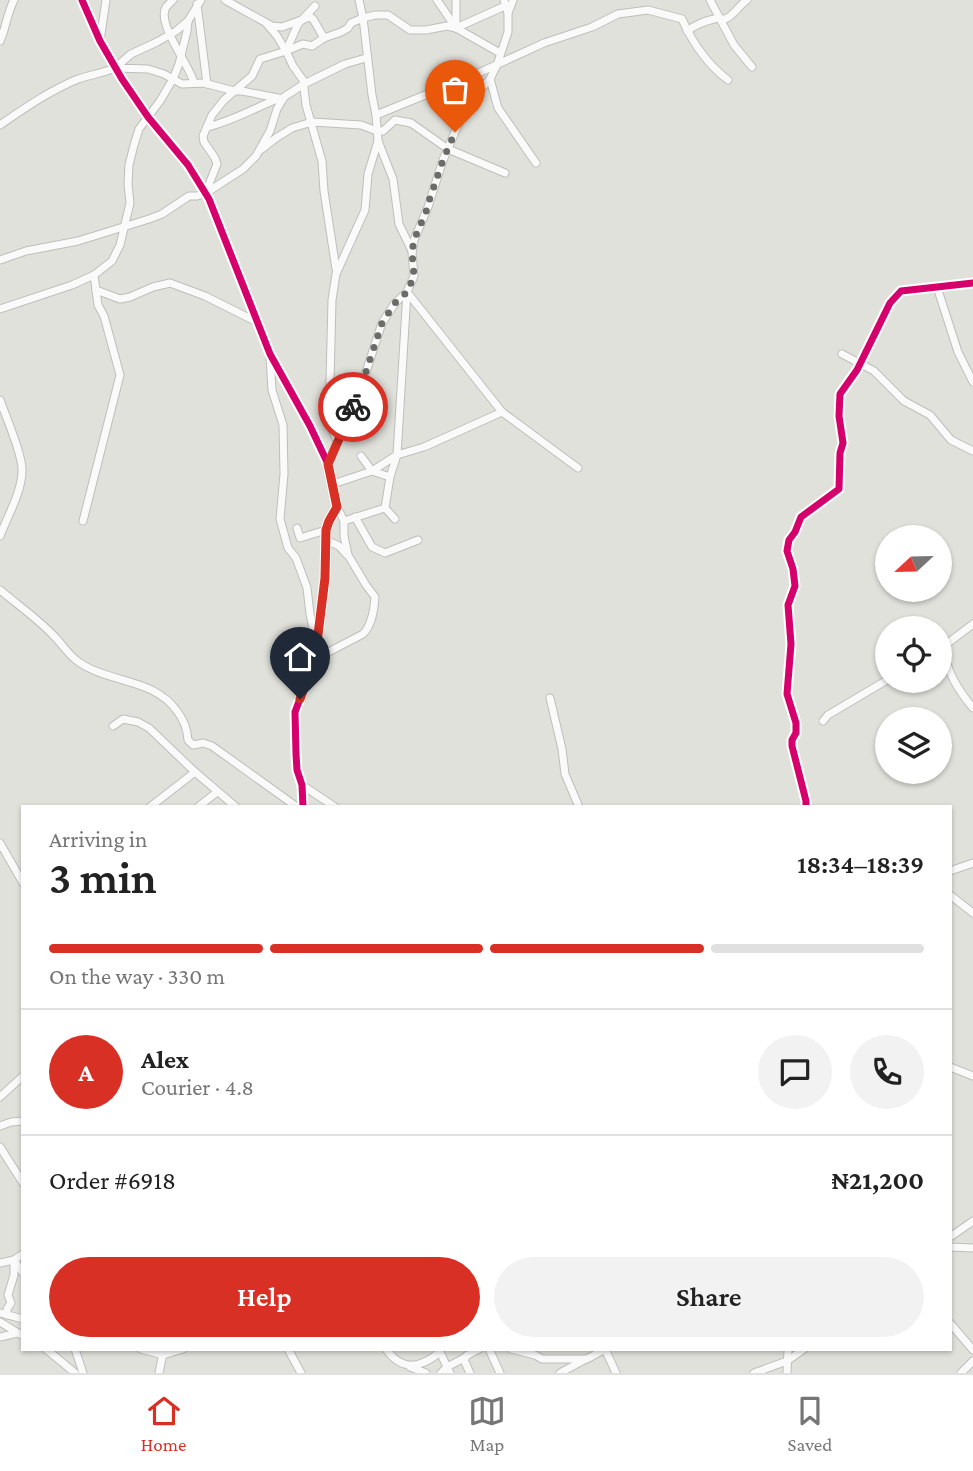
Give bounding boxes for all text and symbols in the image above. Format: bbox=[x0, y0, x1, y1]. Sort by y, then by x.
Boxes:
pin bbox=[425, 60, 485, 132]
icon: bag bbox=[436, 71, 474, 109]
courier bbox=[318, 372, 388, 442]
icon: bike bbox=[334, 388, 372, 426]
north arrow bbox=[875, 525, 952, 602]
map controls bbox=[875, 525, 952, 784]
button: locate bbox=[875, 616, 952, 693]
pin bbox=[270, 627, 330, 699]
icon: home bbox=[281, 638, 319, 676]
button: layers bbox=[875, 707, 952, 784]
text: Arriving in bbox=[49, 826, 147, 852]
text: 18:34–18:39 bbox=[797, 850, 924, 879]
text: 3 min bbox=[49, 852, 157, 903]
text: On the way · 330 m bbox=[49, 963, 225, 989]
button: chat bbox=[758, 1035, 832, 1109]
button: phone bbox=[850, 1035, 924, 1109]
text: Alex bbox=[141, 1045, 189, 1074]
text: A bbox=[78, 1058, 94, 1087]
text: Courier · 4.8 bbox=[141, 1074, 254, 1100]
text: Order #6918 bbox=[49, 1166, 176, 1195]
text: ₦21,200 bbox=[831, 1166, 924, 1195]
button: Help bbox=[49, 1257, 480, 1337]
button: Share bbox=[494, 1257, 924, 1337]
tab: Home bbox=[141, 1392, 186, 1455]
tab: Map bbox=[468, 1392, 506, 1455]
tab: Saved bbox=[788, 1392, 832, 1455]

